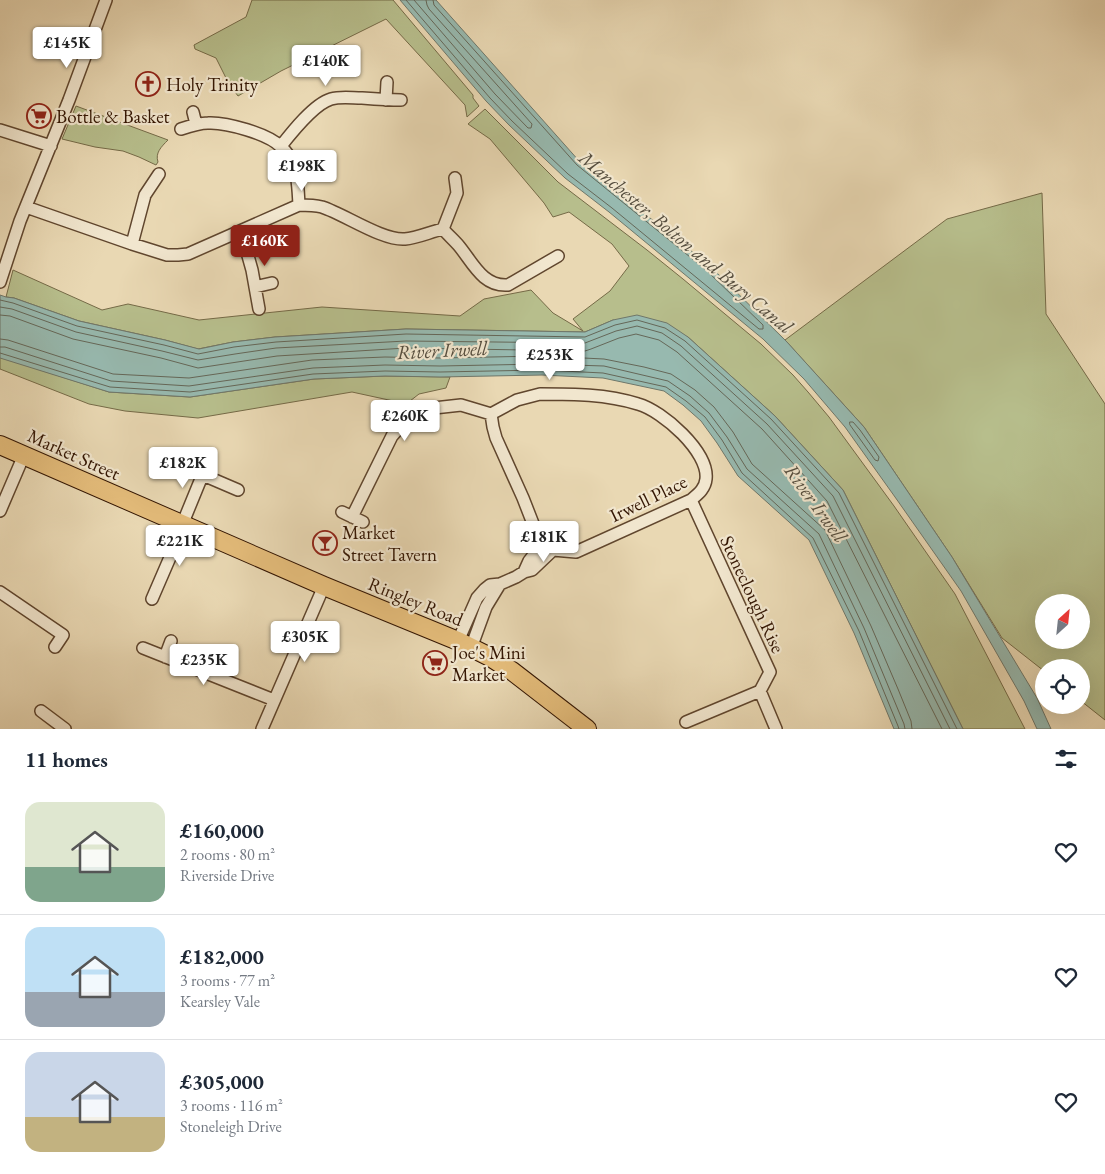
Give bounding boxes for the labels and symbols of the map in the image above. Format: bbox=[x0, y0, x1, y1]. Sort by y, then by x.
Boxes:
pin: £145K bbox=[32, 27, 102, 69]
pin: £140K bbox=[291, 44, 361, 87]
church icon: Holy Trinity bbox=[135, 71, 161, 97]
place label: Holy Trinity bbox=[166, 72, 259, 97]
supermarket icon: Bottle & Basket bbox=[26, 103, 52, 129]
place label: Bottle & Basket bbox=[56, 104, 170, 129]
water label: Manchester, Bolton and Bury Canal bbox=[573, 144, 799, 340]
pin: £198K bbox=[267, 150, 337, 192]
pin: £160K bbox=[230, 224, 300, 267]
water label: River Irwell bbox=[396, 335, 489, 365]
pin: £253K bbox=[515, 338, 585, 381]
pin: £260K bbox=[370, 400, 440, 442]
street label: Market Street bbox=[24, 423, 124, 486]
pin: £182K bbox=[148, 446, 218, 489]
water label: River Irwell bbox=[779, 459, 854, 548]
street label: Irwell Place bbox=[605, 469, 691, 528]
place label: Market Street Tavern bbox=[342, 520, 437, 567]
pin: £181K bbox=[509, 520, 579, 563]
pin: £221K bbox=[145, 524, 215, 567]
bar icon: Market Street Tavern bbox=[312, 530, 338, 556]
street label: Stoneclough Rise bbox=[714, 531, 791, 657]
street label: Ringley Road bbox=[365, 571, 467, 632]
north arrow bbox=[1035, 594, 1090, 649]
pin: £305K bbox=[270, 620, 340, 663]
place label: Joe's Mini Market bbox=[450, 640, 526, 687]
pin: £235K bbox=[169, 644, 239, 686]
supermarket icon: Joe's Mini Market bbox=[422, 650, 448, 676]

